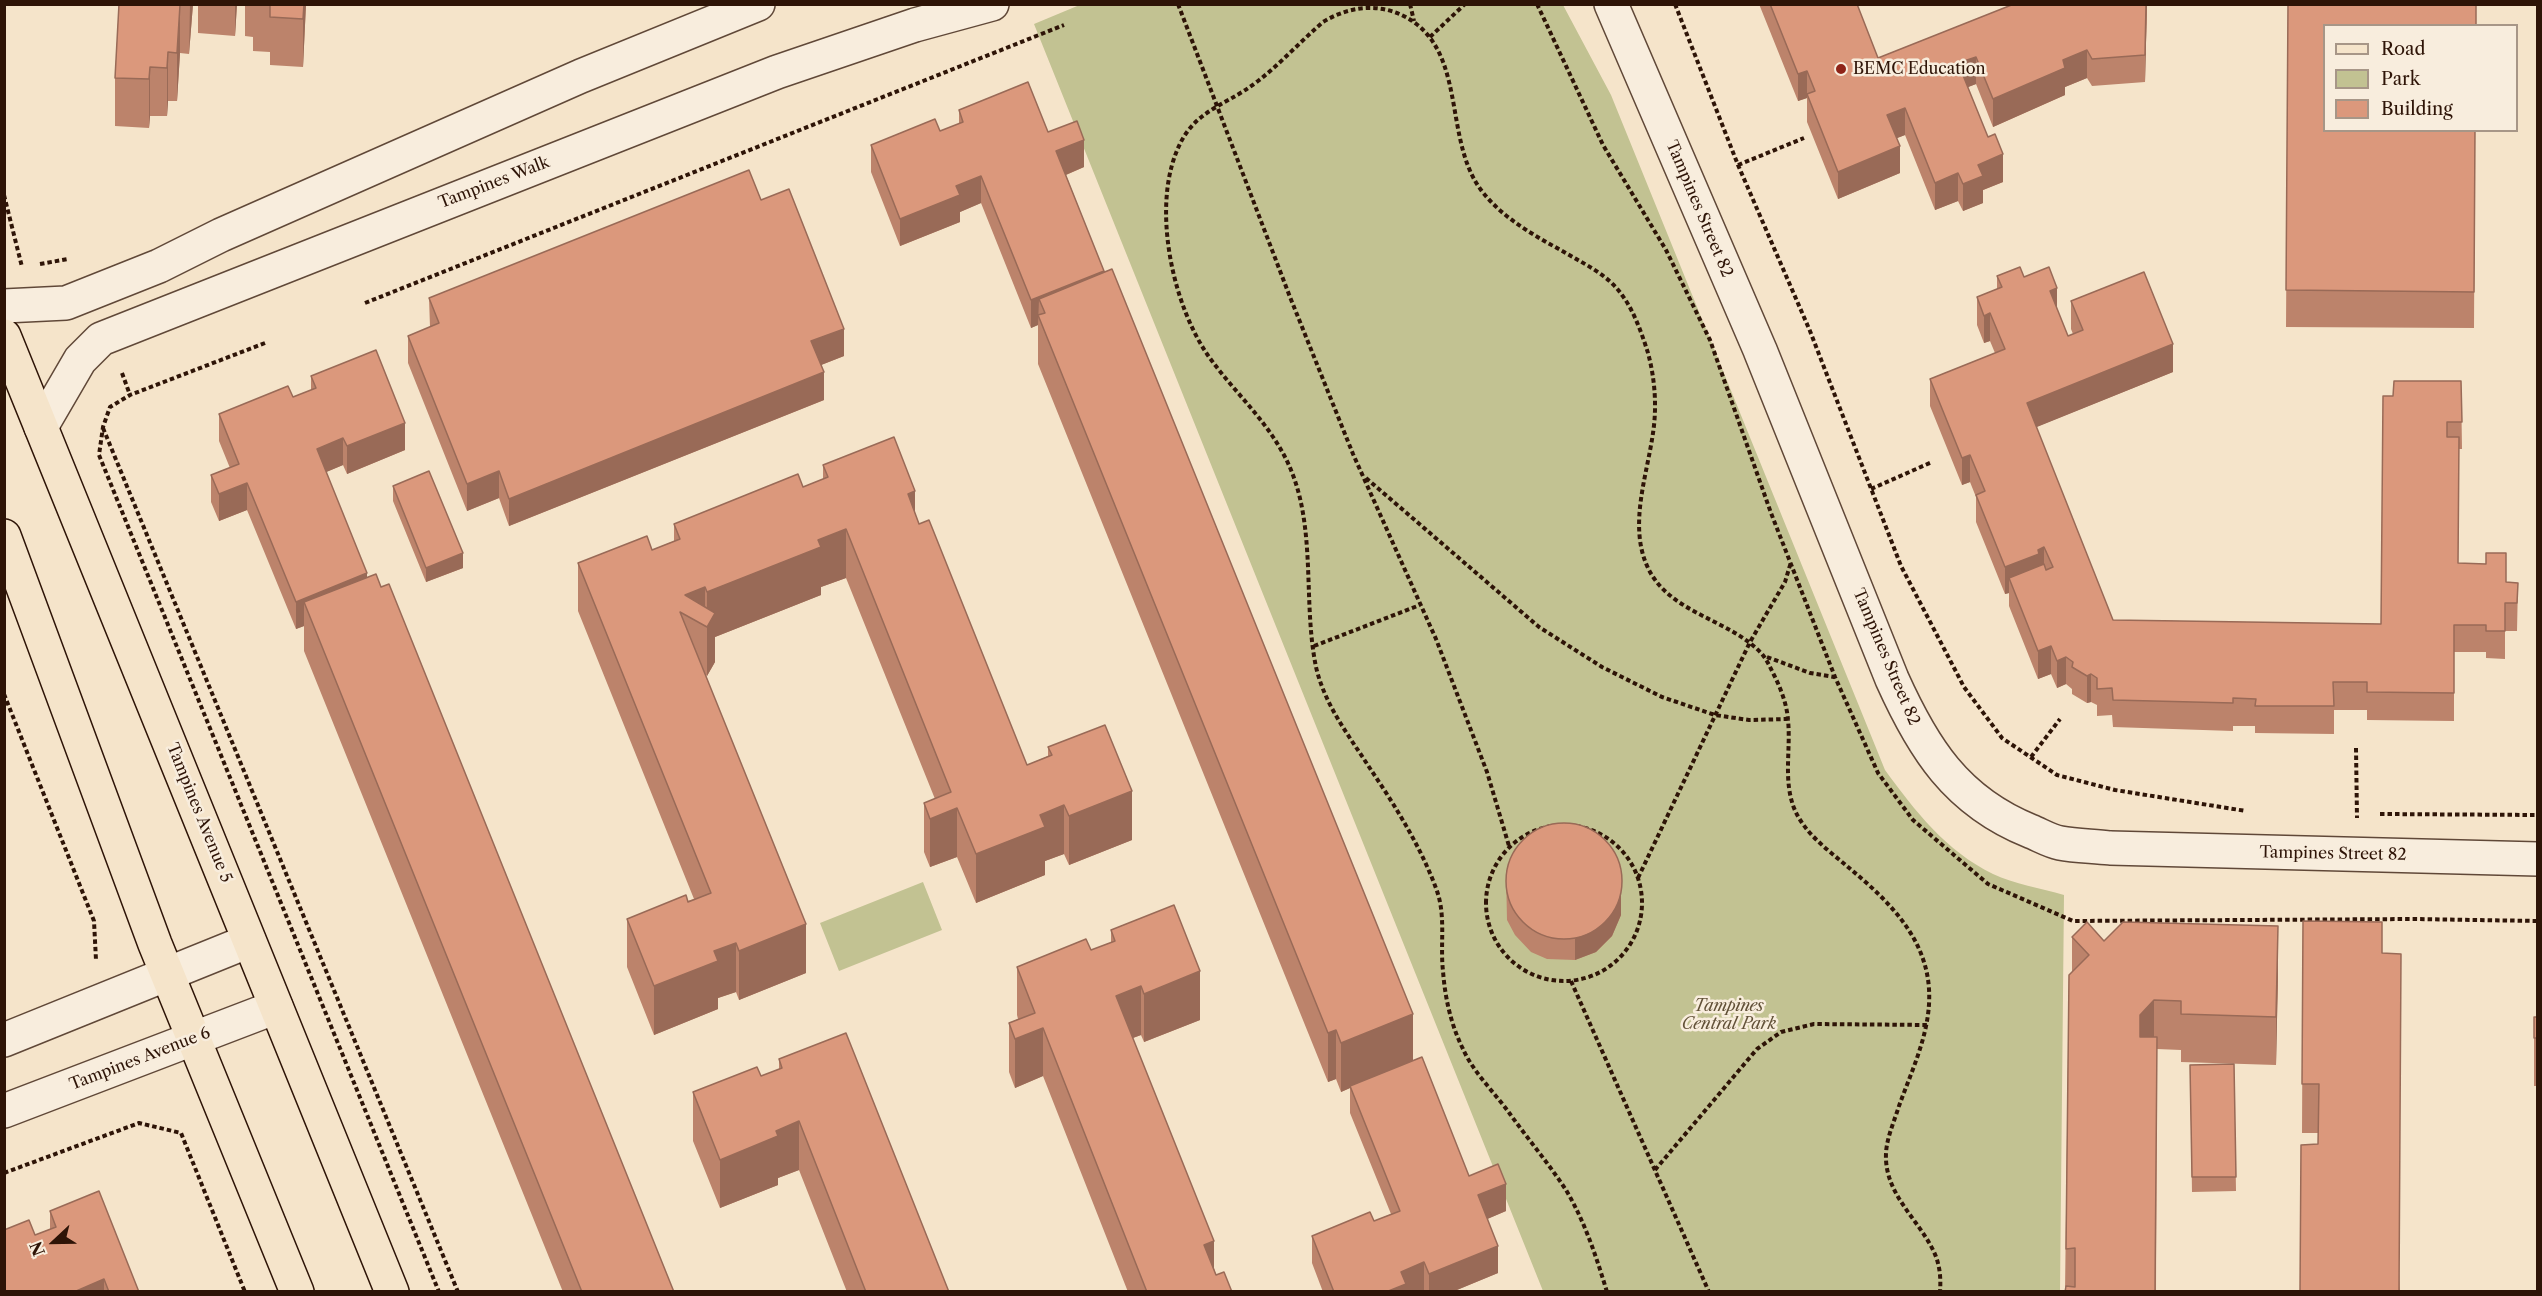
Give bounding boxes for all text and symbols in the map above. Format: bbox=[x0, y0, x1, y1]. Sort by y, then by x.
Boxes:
legend bbox=[2323, 24, 2518, 132]
text: Road bbox=[2381, 38, 2426, 60]
place label: BEMC Education bbox=[1853, 59, 1986, 79]
marker: BEMC Education bbox=[1834, 62, 1848, 76]
text: Park bbox=[2381, 68, 2420, 90]
text: Building bbox=[2381, 98, 2453, 120]
street label: Tampines Street 82 bbox=[1661, 138, 1737, 280]
street label: Tampines Walk bbox=[436, 153, 552, 213]
street label: Tampines Street 82 bbox=[1848, 586, 1924, 728]
street label: Tampines Avenue 5 bbox=[162, 741, 236, 885]
street label: Tampines Street 82 bbox=[2259, 843, 2407, 865]
park label: Tampines Central Park bbox=[1682, 996, 1776, 1034]
street label: Tampines Avenue 6 bbox=[67, 1023, 213, 1095]
north arrow bbox=[24, 1212, 84, 1272]
text: N bbox=[25, 1239, 49, 1259]

